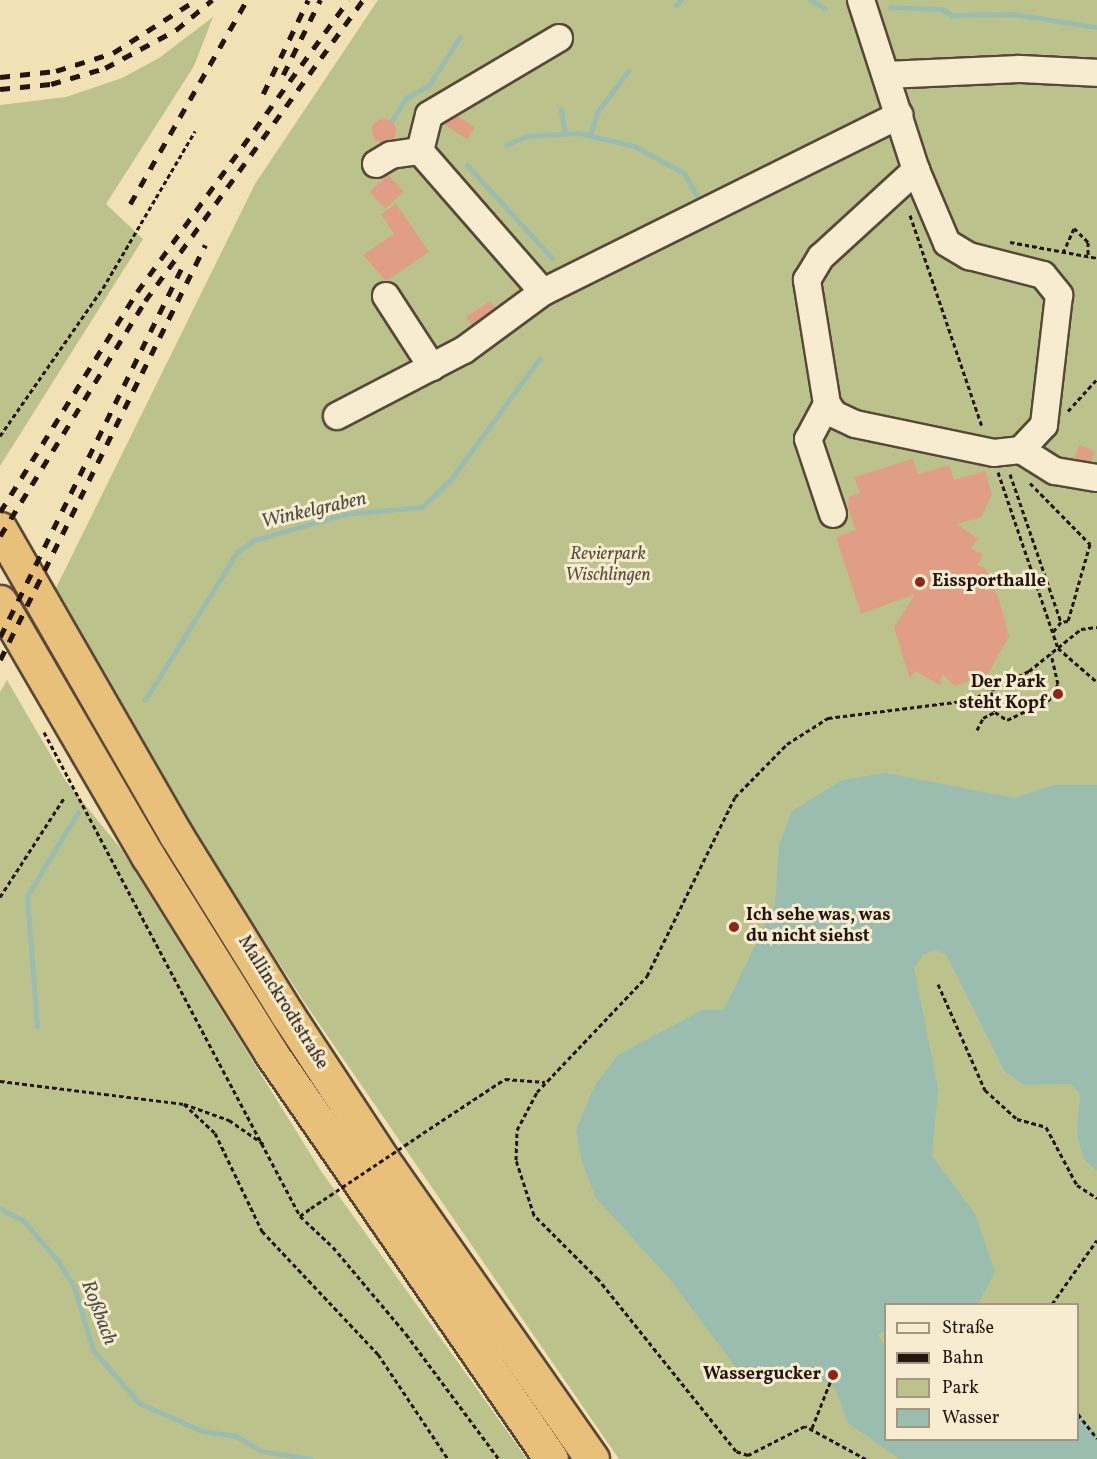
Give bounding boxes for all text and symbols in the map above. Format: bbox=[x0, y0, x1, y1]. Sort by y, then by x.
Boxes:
water label: Winkelgraben bbox=[259, 487, 369, 535]
park label: Revierpark Wischlingen bbox=[565, 545, 651, 588]
place label: Eissporthalle bbox=[932, 571, 1046, 593]
marker: Eissporthalle bbox=[913, 575, 927, 589]
place label: Der Park steht Kopf bbox=[959, 673, 1046, 716]
marker: Der Park steht Kopf bbox=[1051, 687, 1065, 701]
place label: Ich sehe was, was du nicht siehst bbox=[746, 906, 891, 948]
marker: Ich sehe was, was du nicht siehst bbox=[727, 920, 741, 934]
street label: Mallinckrodtstraße bbox=[232, 932, 332, 1074]
water label: Roßbach bbox=[75, 1277, 121, 1349]
legend bbox=[884, 1303, 1079, 1441]
text: Straße bbox=[942, 1316, 994, 1341]
text: Bahn bbox=[942, 1346, 984, 1371]
place label: Wassergucker bbox=[703, 1364, 821, 1386]
marker: Wassergucker bbox=[826, 1368, 840, 1382]
text: Park bbox=[942, 1376, 979, 1401]
text: Wasser bbox=[942, 1406, 999, 1431]

